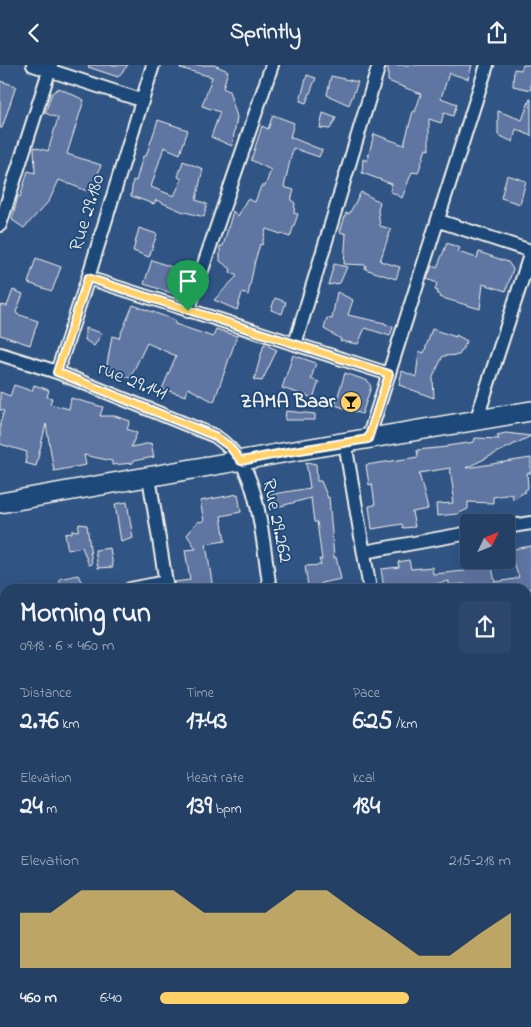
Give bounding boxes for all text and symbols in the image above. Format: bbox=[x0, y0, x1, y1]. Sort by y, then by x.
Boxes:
text: Sprintly bbox=[230, 17, 301, 49]
icon: back bbox=[20, 19, 48, 47]
icon: share bbox=[483, 19, 511, 47]
street label: Rue 29.180 bbox=[63, 171, 114, 255]
pin bbox=[167, 260, 209, 311]
icon: arrive bbox=[174, 267, 202, 295]
street label: rue 29.141 bbox=[93, 355, 171, 409]
place label: ZAMA Baar bbox=[241, 388, 336, 417]
bar icon: ZAMA Baar bbox=[339, 390, 363, 414]
street label: Rue 29.262 bbox=[253, 476, 299, 566]
north arrow bbox=[460, 514, 515, 569]
map controls bbox=[460, 514, 515, 569]
text: Morning run bbox=[20, 594, 151, 635]
button: share bbox=[459, 601, 511, 653]
text: 09:18 · 6 × 460 m bbox=[20, 634, 114, 658]
text: Distance bbox=[20, 683, 72, 704]
text: Time bbox=[186, 683, 214, 704]
text: Pace bbox=[353, 683, 380, 704]
text: 2.76 bbox=[20, 704, 59, 740]
text: 17:43 bbox=[186, 704, 227, 740]
text: 6:25 bbox=[353, 704, 393, 740]
text: km bbox=[59, 714, 79, 735]
text: /km bbox=[393, 714, 417, 735]
text: Elevation bbox=[20, 768, 71, 789]
text: Heart rate bbox=[186, 768, 244, 789]
text: kcal bbox=[353, 768, 375, 789]
text: 24 bbox=[20, 789, 43, 825]
text: 139 bbox=[186, 789, 212, 825]
text: 184 bbox=[353, 789, 380, 825]
text: m bbox=[43, 799, 57, 820]
text: bpm bbox=[212, 799, 242, 820]
text: Elevation bbox=[20, 849, 79, 873]
text: 215–218 m bbox=[449, 849, 511, 873]
text: 460 m bbox=[20, 986, 57, 1010]
text: 6:40 bbox=[100, 986, 122, 1010]

